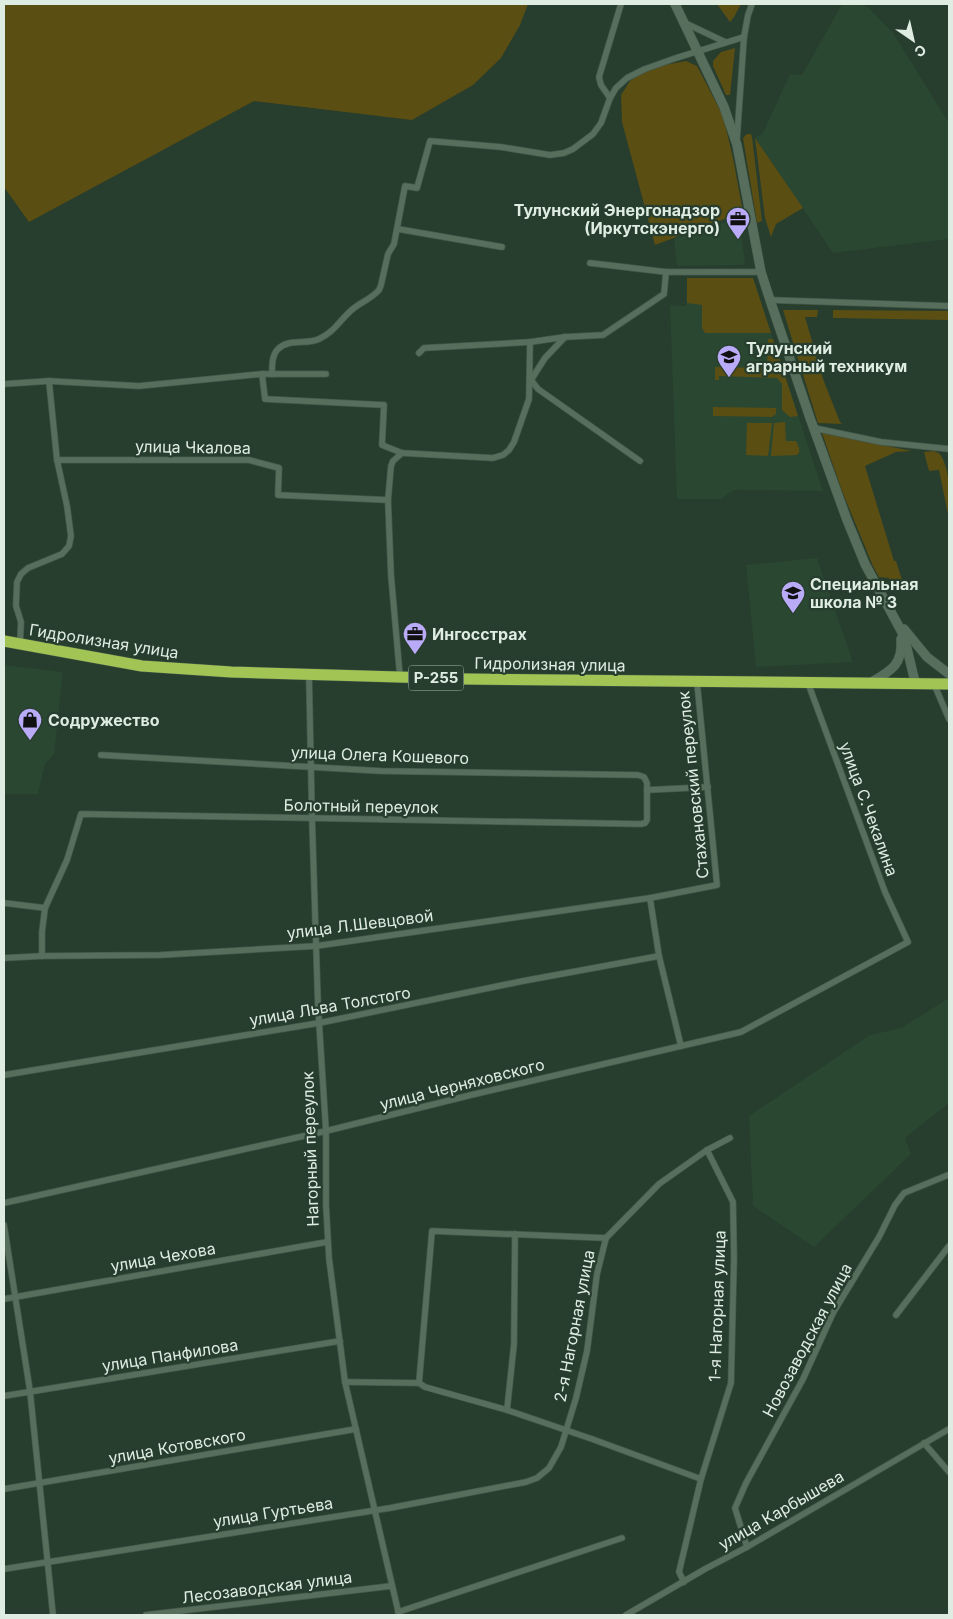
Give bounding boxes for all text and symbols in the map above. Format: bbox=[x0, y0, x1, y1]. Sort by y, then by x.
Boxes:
north arrow bbox=[888, 15, 938, 65]
text: С bbox=[912, 41, 930, 61]
place label: Тулунский Энергонадзор (Иркутскэнерго) bbox=[514, 200, 720, 238]
office icon: Тулунский Энергонадзор (Иркутскэнерго) bbox=[725, 206, 751, 240]
place label: Тулунский аграрный техникум bbox=[746, 338, 907, 376]
school or university icon: Тулунский аграрный техникум bbox=[716, 344, 742, 378]
street label: улица Чкалова bbox=[135, 436, 251, 458]
place label: Специальная школа № 3 bbox=[810, 574, 919, 612]
school or university icon: Специальная школа № 3 bbox=[780, 580, 806, 614]
street label: Гидролизная улица bbox=[28, 619, 180, 663]
office icon: Ингосстрах bbox=[402, 621, 428, 655]
place label: Ингосстрах bbox=[432, 624, 527, 644]
street label: Гидролизная улица bbox=[474, 653, 626, 675]
road number: Р-255 bbox=[408, 666, 464, 690]
street label: Стахановский переулок bbox=[673, 690, 713, 880]
shop icon: Содружество bbox=[17, 707, 43, 741]
place label: Содружество bbox=[48, 710, 160, 730]
street label: улица С.Чекалина bbox=[835, 739, 903, 879]
street label: улица Олега Кошевого bbox=[291, 742, 469, 768]
street label: Болотный переулок bbox=[283, 795, 439, 817]
street label: улица Л.Шевцовой bbox=[286, 905, 434, 943]
street label: улица Льва Толстого bbox=[248, 982, 412, 1030]
street label: улица Черняховского bbox=[378, 1054, 546, 1114]
street label: Нагорный переулок bbox=[297, 1071, 323, 1227]
street label: 1-я Нагорная улица bbox=[704, 1230, 730, 1382]
street label: улица Чехова bbox=[109, 1238, 217, 1276]
street label: 2-я Нагорная улица bbox=[549, 1248, 599, 1404]
street label: Новозаводская улица bbox=[758, 1260, 856, 1420]
street label: улица Панфилова bbox=[100, 1334, 240, 1376]
street label: улица Котовского bbox=[107, 1424, 247, 1468]
street label: улица Карбышева bbox=[715, 1466, 847, 1554]
street label: улица Гуртьева bbox=[212, 1493, 334, 1531]
street label: Лесозаводская улица bbox=[181, 1567, 353, 1607]

